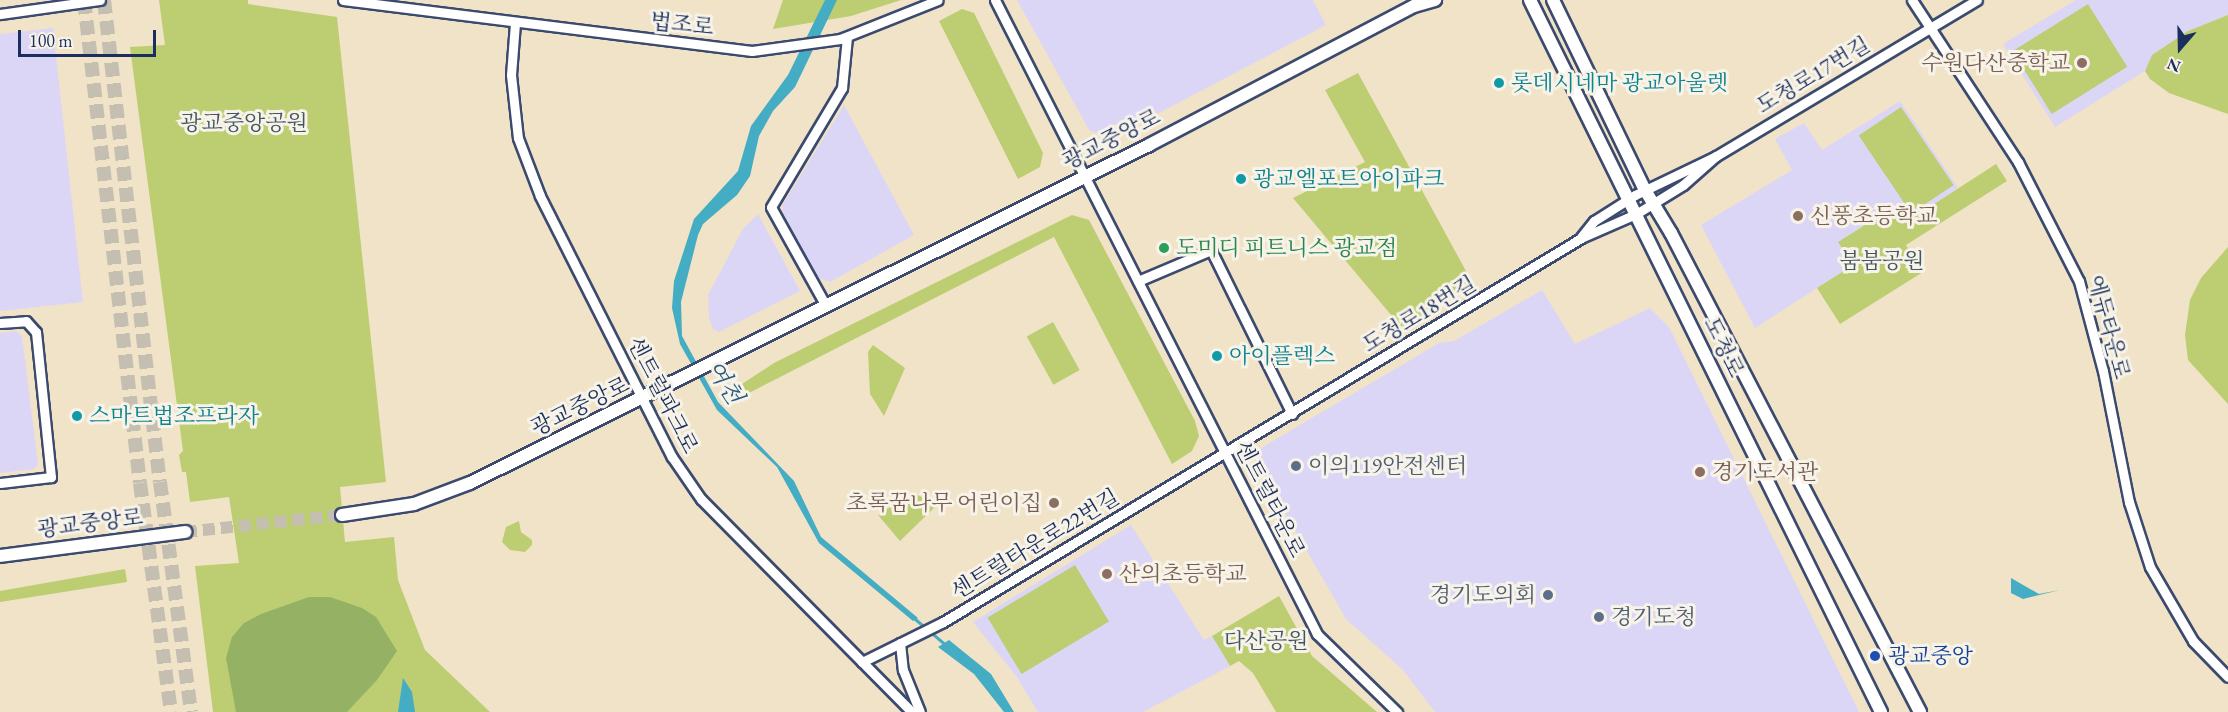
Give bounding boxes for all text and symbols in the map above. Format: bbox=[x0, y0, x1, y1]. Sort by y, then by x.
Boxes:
street label: 법조로 bbox=[649, 8, 715, 40]
scale bar bbox=[21, 18, 159, 56]
north arrow bbox=[2150, 18, 2210, 78]
text: 100 m bbox=[29, 29, 73, 52]
street label: 도청로17번길 bbox=[1752, 31, 1874, 119]
place label: 수원다산중학교 bbox=[1921, 50, 2070, 76]
text: N bbox=[2164, 53, 2183, 77]
marker: 수원다산중학교 bbox=[2075, 56, 2089, 70]
place label: 롯데시네마 광교아울렛 bbox=[1511, 70, 1728, 96]
marker: 롯데시네마 광교아울렛 bbox=[1492, 76, 1506, 90]
street label: 광교중앙로 bbox=[1058, 103, 1164, 175]
park label: 광교중앙공원 bbox=[180, 110, 308, 136]
place label: 광교엘포트아이파크 bbox=[1253, 166, 1444, 192]
marker: 광교엘포트아이파크 bbox=[1234, 172, 1248, 186]
place label: 신풍초등학교 bbox=[1810, 203, 1938, 229]
marker: 신풍초등학교 bbox=[1791, 209, 1805, 223]
place label: 도미디 피트니스 광교점 bbox=[1176, 235, 1397, 261]
marker: 도미디 피트니스 광교점 bbox=[1157, 241, 1171, 255]
park label: 붐붐공원 bbox=[1839, 248, 1925, 274]
street label: 도청로18번길 bbox=[1358, 270, 1480, 358]
street label: 에듀타운로 bbox=[2082, 272, 2136, 382]
street label: 도청로 bbox=[1698, 313, 1750, 381]
street label: 센트럴파크로 bbox=[622, 332, 704, 458]
place label: 아이플렉스 bbox=[1229, 343, 1335, 369]
marker: 아이플렉스 bbox=[1210, 349, 1224, 363]
water label: 여천 bbox=[700, 355, 750, 409]
street label: 광교중앙로 bbox=[526, 371, 634, 441]
place label: 스마트법조프라자 bbox=[89, 403, 259, 429]
marker: 스마트법조프라자 bbox=[70, 409, 84, 423]
street label: 센트럴타운로 bbox=[1229, 436, 1311, 562]
place label: 이의119안전센터 bbox=[1308, 453, 1467, 479]
marker: 이의119안전센터 bbox=[1289, 459, 1303, 473]
place label: 경기도서관 bbox=[1712, 459, 1818, 485]
marker: 경기도서관 bbox=[1693, 465, 1707, 479]
street label: 센트럴타운로22번길 bbox=[946, 483, 1124, 605]
place label: 초록꿈나무 어린이집 bbox=[846, 490, 1042, 516]
marker: 초록꿈나무 어린이집 bbox=[1047, 496, 1061, 510]
street label: 광교중앙로 bbox=[36, 503, 144, 543]
place label: 산의초등학교 bbox=[1119, 561, 1247, 587]
marker: 산의초등학교 bbox=[1100, 567, 1114, 581]
place label: 경기도의회 bbox=[1430, 582, 1536, 608]
marker: 경기도의회 bbox=[1541, 588, 1555, 602]
place label: 경기도청 bbox=[1611, 604, 1696, 630]
marker: 경기도청 bbox=[1592, 610, 1606, 624]
park label: 다산공원 bbox=[1223, 628, 1309, 654]
place label: 광교중앙 bbox=[1888, 643, 1973, 669]
marker: 광교중앙 bbox=[1866, 647, 1884, 665]

